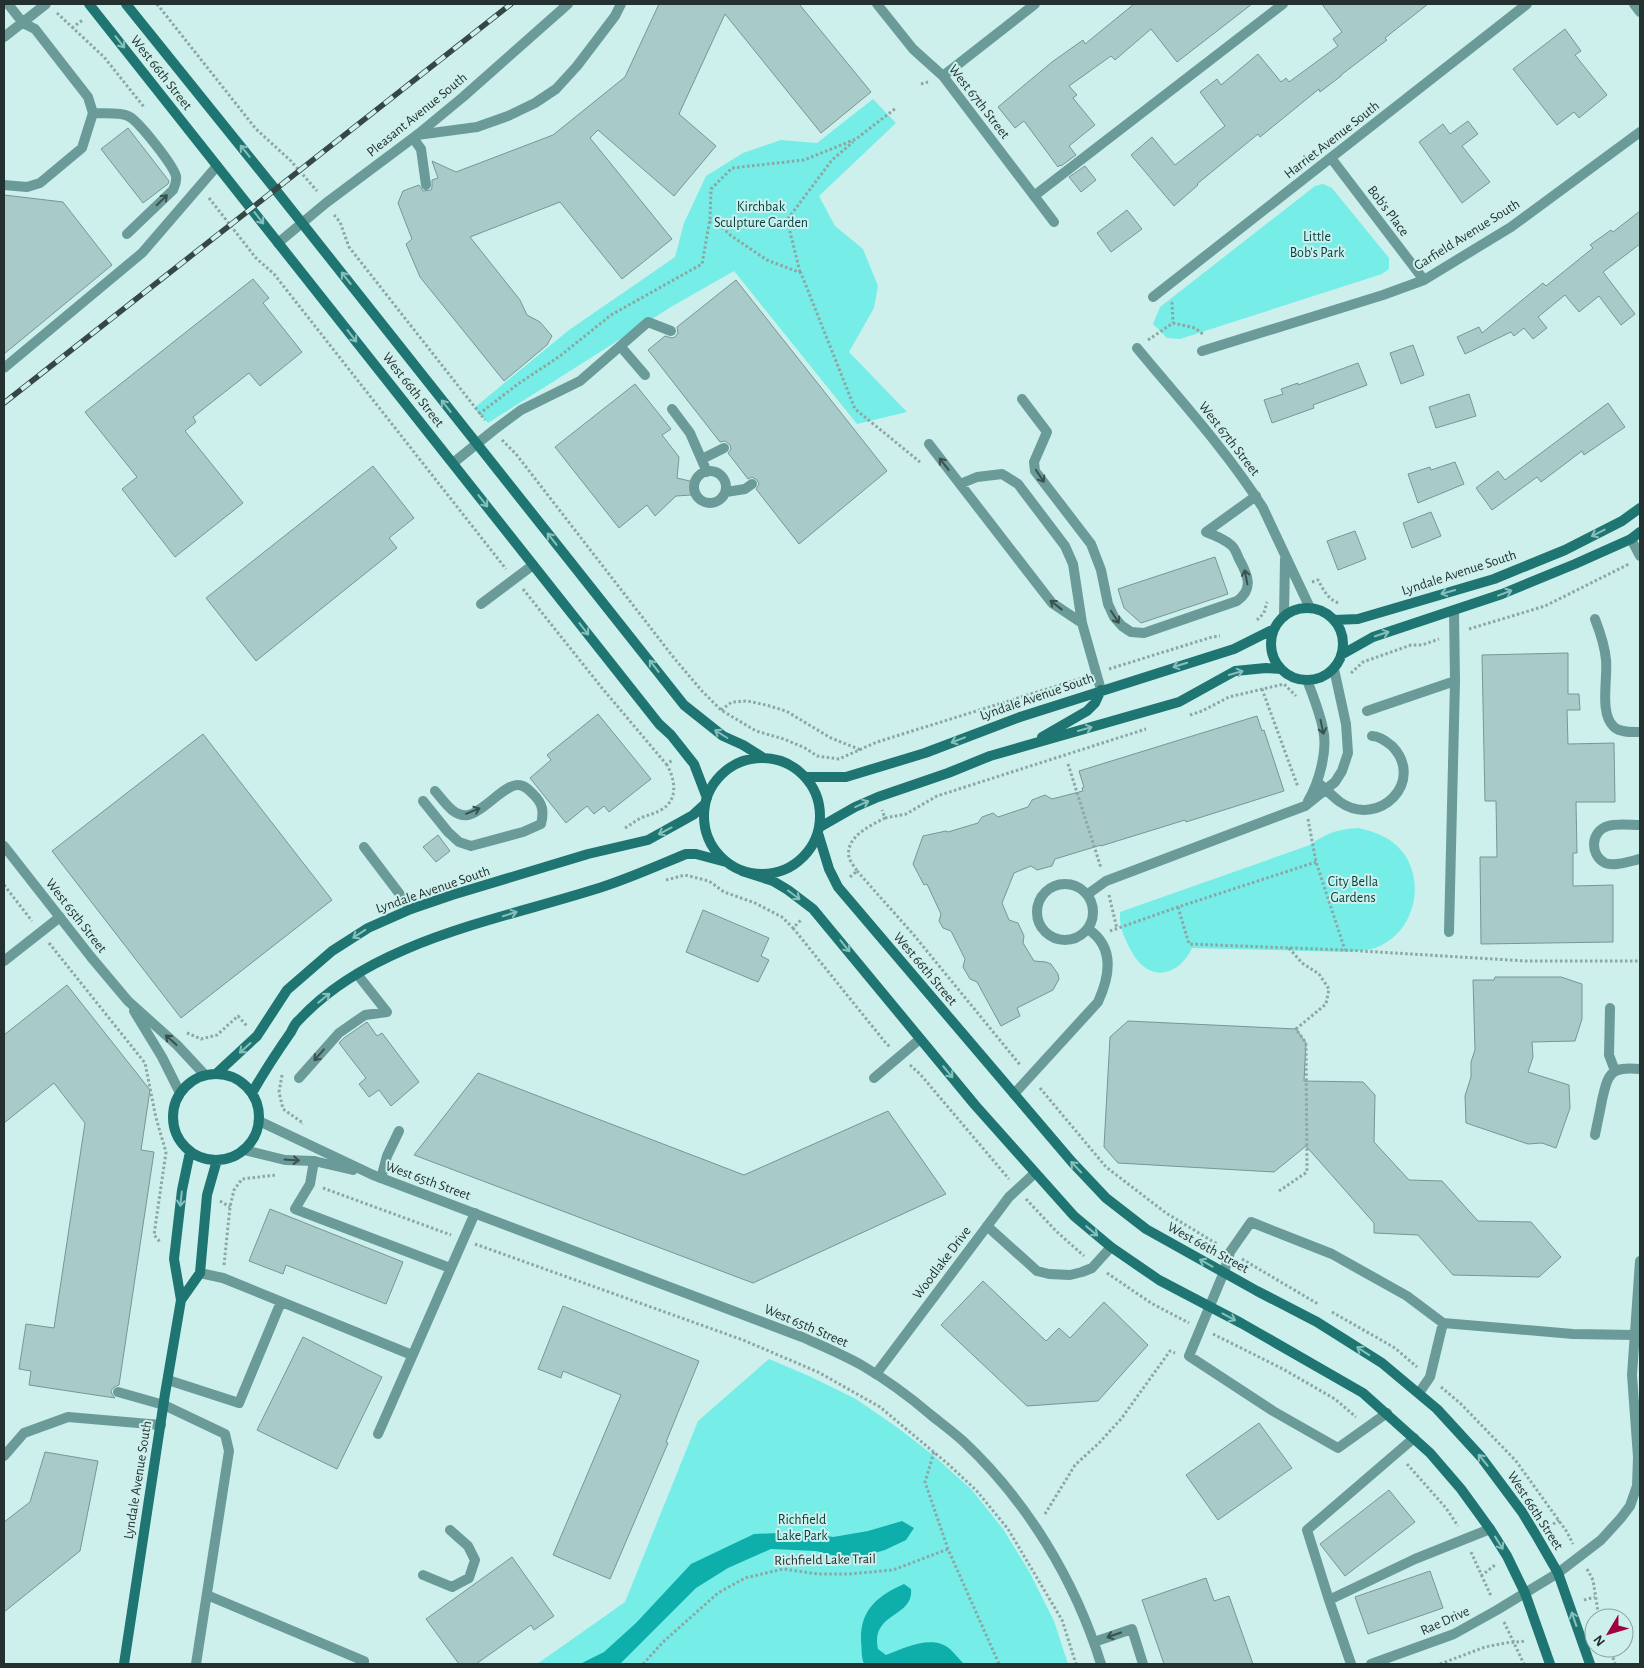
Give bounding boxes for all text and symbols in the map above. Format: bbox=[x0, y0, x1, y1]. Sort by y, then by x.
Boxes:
street label: West 66th Street bbox=[128, 33, 195, 113]
one-way arrow bbox=[114, 35, 125, 48]
street label: West 67th Street bbox=[946, 62, 1012, 142]
street label: Pleasant Avenue South bbox=[364, 70, 470, 160]
street label: Harriet Avenue South bbox=[1282, 99, 1382, 181]
one-way arrow bbox=[239, 145, 250, 158]
street label: Bob's Place bbox=[1364, 183, 1412, 239]
one-way arrow bbox=[156, 194, 168, 206]
street label: Garfield Avenue South bbox=[1412, 197, 1522, 273]
park label: Kirchbak Sculpture Garden bbox=[714, 200, 808, 230]
one-way arrow bbox=[253, 211, 264, 224]
park label: Little Bob's Park bbox=[1290, 230, 1345, 260]
one-way arrow bbox=[340, 272, 351, 285]
one-way arrow bbox=[347, 329, 358, 342]
street label: West 66th Street bbox=[380, 350, 447, 430]
one-way arrow bbox=[441, 399, 451, 413]
street label: West 67th Street bbox=[1196, 399, 1262, 479]
one-way arrow bbox=[939, 457, 949, 471]
one-way arrow bbox=[1035, 469, 1045, 483]
one-way arrow bbox=[478, 495, 489, 508]
one-way arrow bbox=[1591, 528, 1606, 538]
one-way arrow bbox=[547, 533, 558, 546]
street label: Lyndale Avenue South bbox=[1400, 548, 1518, 598]
one-way arrow bbox=[1241, 569, 1250, 585]
one-way arrow bbox=[1440, 588, 1456, 598]
one-way arrow bbox=[1496, 588, 1512, 597]
one-way arrow bbox=[1049, 600, 1063, 610]
one-way arrow bbox=[1111, 609, 1121, 623]
one-way arrow bbox=[579, 622, 590, 635]
one-way arrow bbox=[1374, 629, 1390, 639]
one-way arrow bbox=[648, 660, 659, 673]
one-way arrow bbox=[1172, 661, 1188, 671]
one-way arrow bbox=[1228, 668, 1244, 677]
street label: Lyndale Avenue South bbox=[978, 671, 1096, 723]
one-way arrow bbox=[1318, 718, 1327, 734]
one-way arrow bbox=[1076, 724, 1092, 734]
one-way arrow bbox=[715, 728, 729, 738]
one-way arrow bbox=[951, 736, 966, 745]
one-way arrow bbox=[855, 799, 870, 809]
one-way arrow bbox=[465, 806, 480, 815]
one-way arrow bbox=[657, 826, 672, 836]
street label: Lyndale Avenue South bbox=[374, 864, 492, 916]
park label: City Bella Gardens bbox=[1328, 875, 1379, 905]
street label: West 65th Street bbox=[43, 876, 109, 956]
one-way arrow bbox=[787, 890, 801, 900]
one-way arrow bbox=[501, 909, 517, 918]
one-way arrow bbox=[352, 929, 366, 939]
street label: West 66th Street bbox=[891, 930, 960, 1009]
one-way arrow bbox=[839, 939, 850, 952]
one-way arrow bbox=[317, 992, 330, 1003]
one-way arrow bbox=[165, 1034, 178, 1046]
one-way arrow bbox=[238, 1042, 251, 1053]
one-way arrow bbox=[313, 1049, 325, 1062]
one-way arrow bbox=[942, 1065, 953, 1078]
one-way arrow bbox=[284, 1155, 300, 1165]
street label: West 65th Street bbox=[383, 1159, 473, 1203]
one-way arrow bbox=[1070, 1161, 1083, 1173]
one-way arrow bbox=[176, 1191, 186, 1207]
street label: West 66th Street bbox=[1165, 1220, 1251, 1276]
street label: Woodlake Drive bbox=[910, 1224, 974, 1302]
one-way arrow bbox=[1085, 1226, 1098, 1237]
one-way arrow bbox=[1199, 1258, 1214, 1268]
street label: West 65th Street bbox=[762, 1302, 851, 1350]
one-way arrow bbox=[1221, 1313, 1236, 1322]
one-way arrow bbox=[1356, 1346, 1370, 1357]
street label: Lyndale Avenue South bbox=[122, 1420, 154, 1540]
one-way arrow bbox=[1477, 1454, 1488, 1467]
street label: West 66th Street bbox=[1504, 1469, 1566, 1553]
park label: Richfield Lake Park bbox=[776, 1513, 828, 1543]
one-way arrow bbox=[1494, 1536, 1504, 1550]
street label: Richfield Lake Trail bbox=[774, 1552, 876, 1568]
street label: Rae Drive bbox=[1418, 1604, 1472, 1638]
north arrow bbox=[1584, 1608, 1634, 1658]
one-way arrow bbox=[1569, 1611, 1578, 1627]
one-way arrow bbox=[1107, 1631, 1122, 1640]
text: N bbox=[1591, 1632, 1608, 1649]

